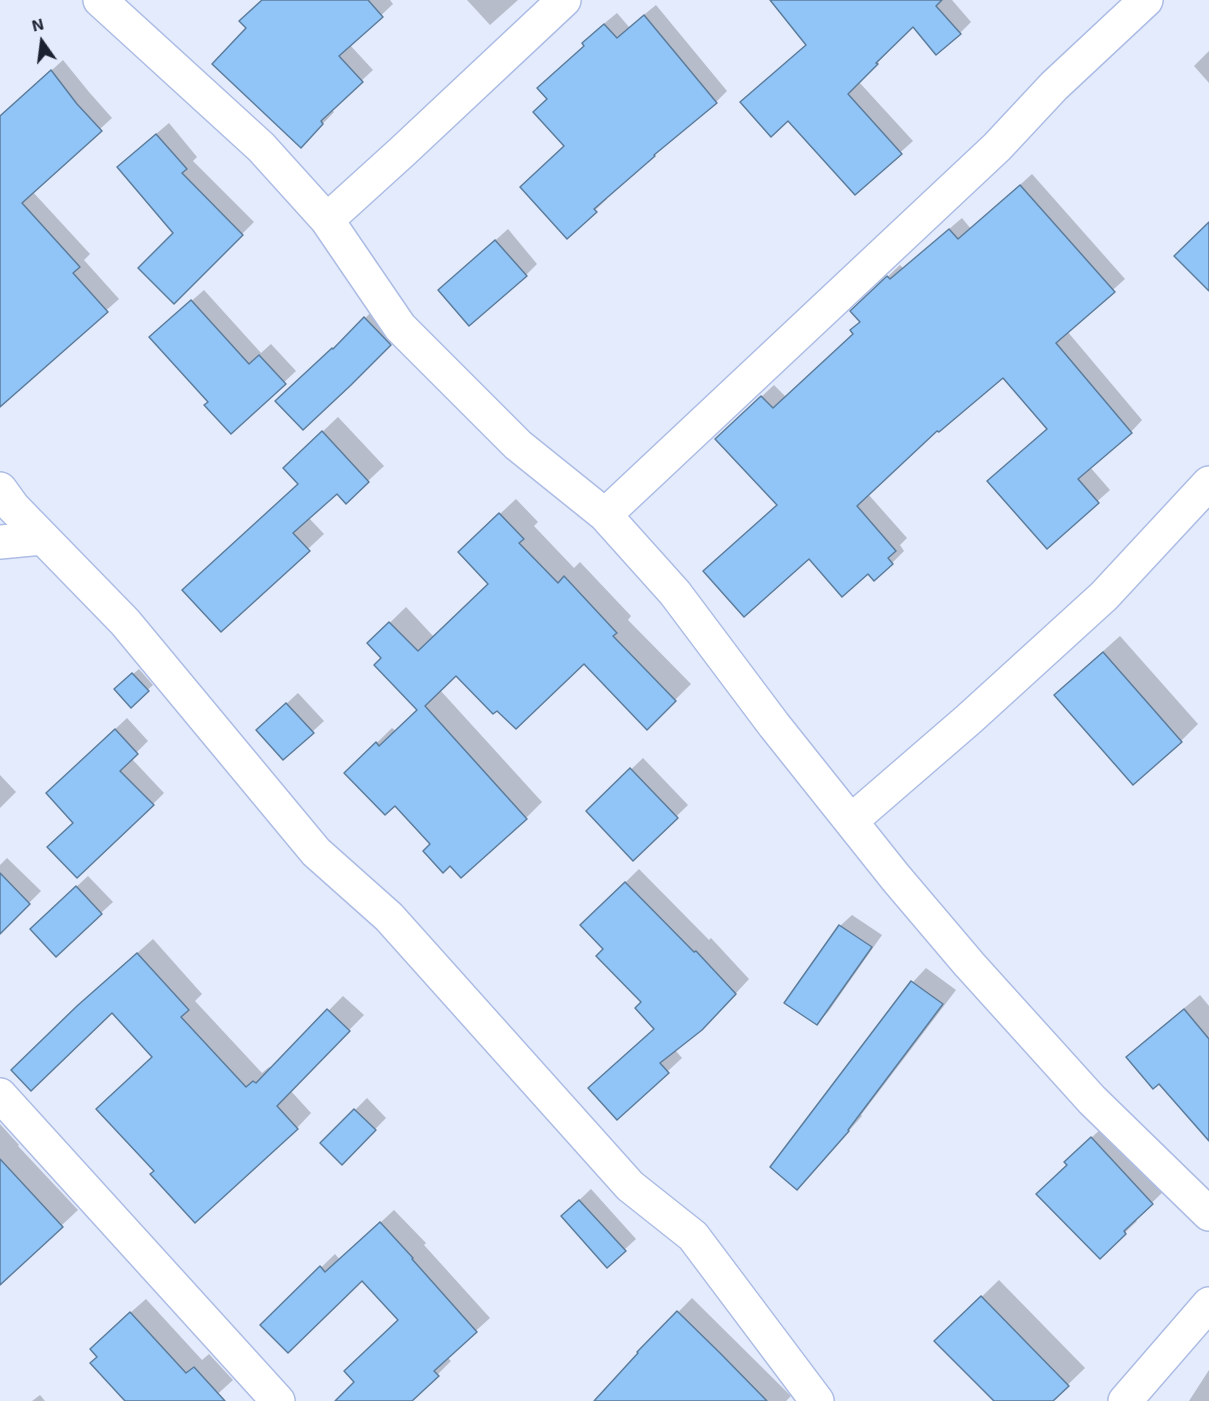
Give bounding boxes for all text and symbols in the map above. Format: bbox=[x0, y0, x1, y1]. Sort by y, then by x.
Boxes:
north arrow bbox=[12, 12, 72, 72]
text: N bbox=[30, 13, 45, 35]

